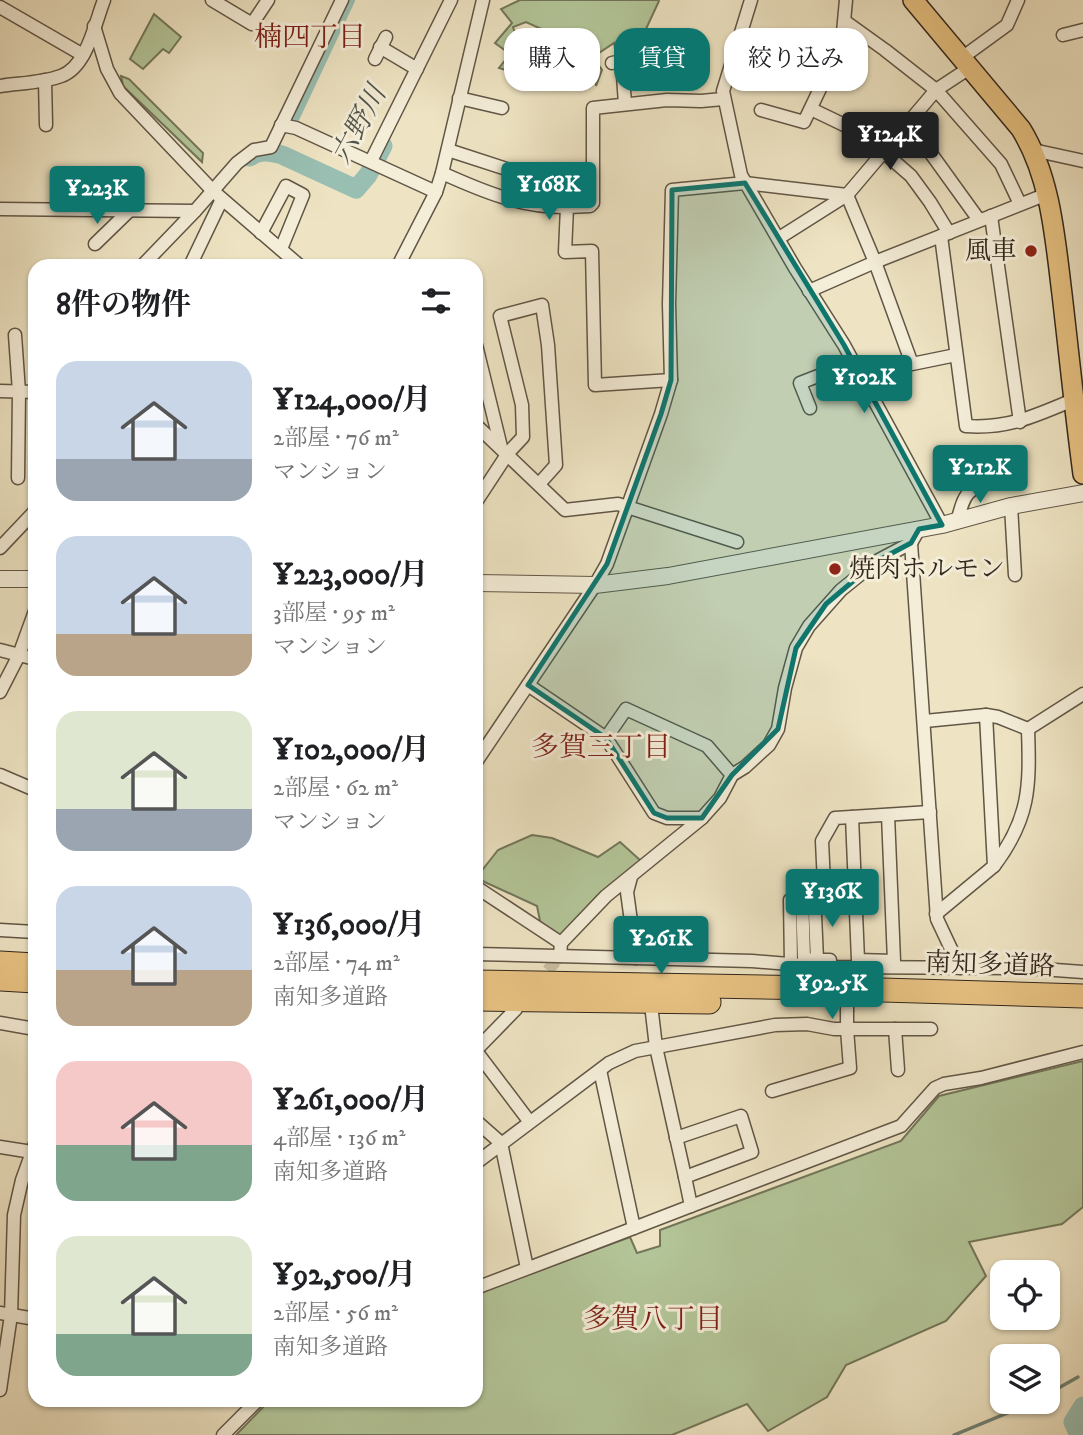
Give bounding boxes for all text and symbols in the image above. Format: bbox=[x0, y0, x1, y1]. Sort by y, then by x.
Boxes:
district label: 楠四丁目 bbox=[254, 20, 366, 55]
chip: 購入 bbox=[504, 28, 600, 91]
chip: 賃貸 bbox=[614, 28, 710, 91]
chip: 絞り込み bbox=[724, 28, 868, 91]
water label: 六野川 bbox=[324, 77, 396, 170]
pin: ¥124K bbox=[841, 113, 939, 172]
text: ¥124K bbox=[858, 120, 922, 149]
pin: ¥168K bbox=[500, 162, 598, 222]
pin: ¥223K bbox=[48, 166, 146, 226]
text: ¥168K bbox=[517, 170, 581, 199]
text: ¥223K bbox=[66, 174, 128, 203]
place label: 風車 bbox=[965, 235, 1017, 268]
marker: 風車 bbox=[1023, 243, 1039, 259]
icon: filters bbox=[417, 282, 455, 320]
text: 8件の物件 bbox=[56, 287, 191, 324]
pin: ¥102K bbox=[815, 356, 913, 415]
text: ¥102K bbox=[832, 363, 896, 392]
text: ¥124,000/月 bbox=[273, 382, 432, 419]
icon: home bbox=[112, 389, 196, 473]
text: 2部屋 · 76 m² bbox=[273, 424, 399, 453]
pin: ¥212K bbox=[931, 446, 1029, 505]
text: ¥212K bbox=[949, 453, 1011, 482]
text: マンション bbox=[273, 458, 387, 487]
place label: 焼肉ホルモン bbox=[849, 553, 1005, 586]
text: ¥223,000/月 bbox=[273, 557, 428, 594]
marker: 焼肉ホルモン bbox=[827, 561, 843, 577]
icon: home bbox=[112, 564, 196, 648]
text: 3部屋 · 95 m² bbox=[273, 599, 395, 628]
text: マンション bbox=[273, 633, 387, 662]
district label: 多賀三丁目 bbox=[531, 730, 671, 765]
text: ¥102,000/月 bbox=[273, 732, 430, 769]
icon: home bbox=[112, 739, 196, 823]
text: 2部屋 · 62 m² bbox=[273, 774, 398, 803]
text: マンション bbox=[273, 808, 387, 837]
pin: ¥136K bbox=[783, 870, 881, 929]
text: ¥136K bbox=[802, 877, 862, 906]
text: ¥136,000/月 bbox=[273, 907, 426, 944]
icon: home bbox=[112, 914, 196, 998]
pin: ¥261K bbox=[612, 916, 710, 976]
text: ¥261K bbox=[629, 924, 693, 953]
street label: 南知多道路 bbox=[924, 946, 1056, 984]
text: 2部屋 · 74 m² bbox=[273, 949, 400, 978]
pin: ¥92.5K bbox=[775, 962, 889, 1021]
text: ¥92.5K bbox=[796, 969, 868, 998]
text: 南知多道路 bbox=[273, 983, 388, 1012]
text: ¥261,000/月 bbox=[273, 1082, 429, 1119]
icon: home bbox=[112, 1089, 196, 1173]
text: 4部屋 · 136 m² bbox=[273, 1124, 406, 1153]
text: 南知多道路 bbox=[273, 1158, 388, 1187]
text: ¥92,500/月 bbox=[273, 1257, 416, 1294]
map controls bbox=[990, 1260, 1060, 1414]
button: locate bbox=[990, 1260, 1060, 1330]
icon: home bbox=[112, 1264, 196, 1348]
text: 2部屋 · 56 m² bbox=[273, 1299, 398, 1328]
district label: 多賀八丁目 bbox=[583, 1302, 723, 1337]
text: 南知多道路 bbox=[273, 1333, 388, 1362]
button: layers bbox=[990, 1344, 1060, 1414]

